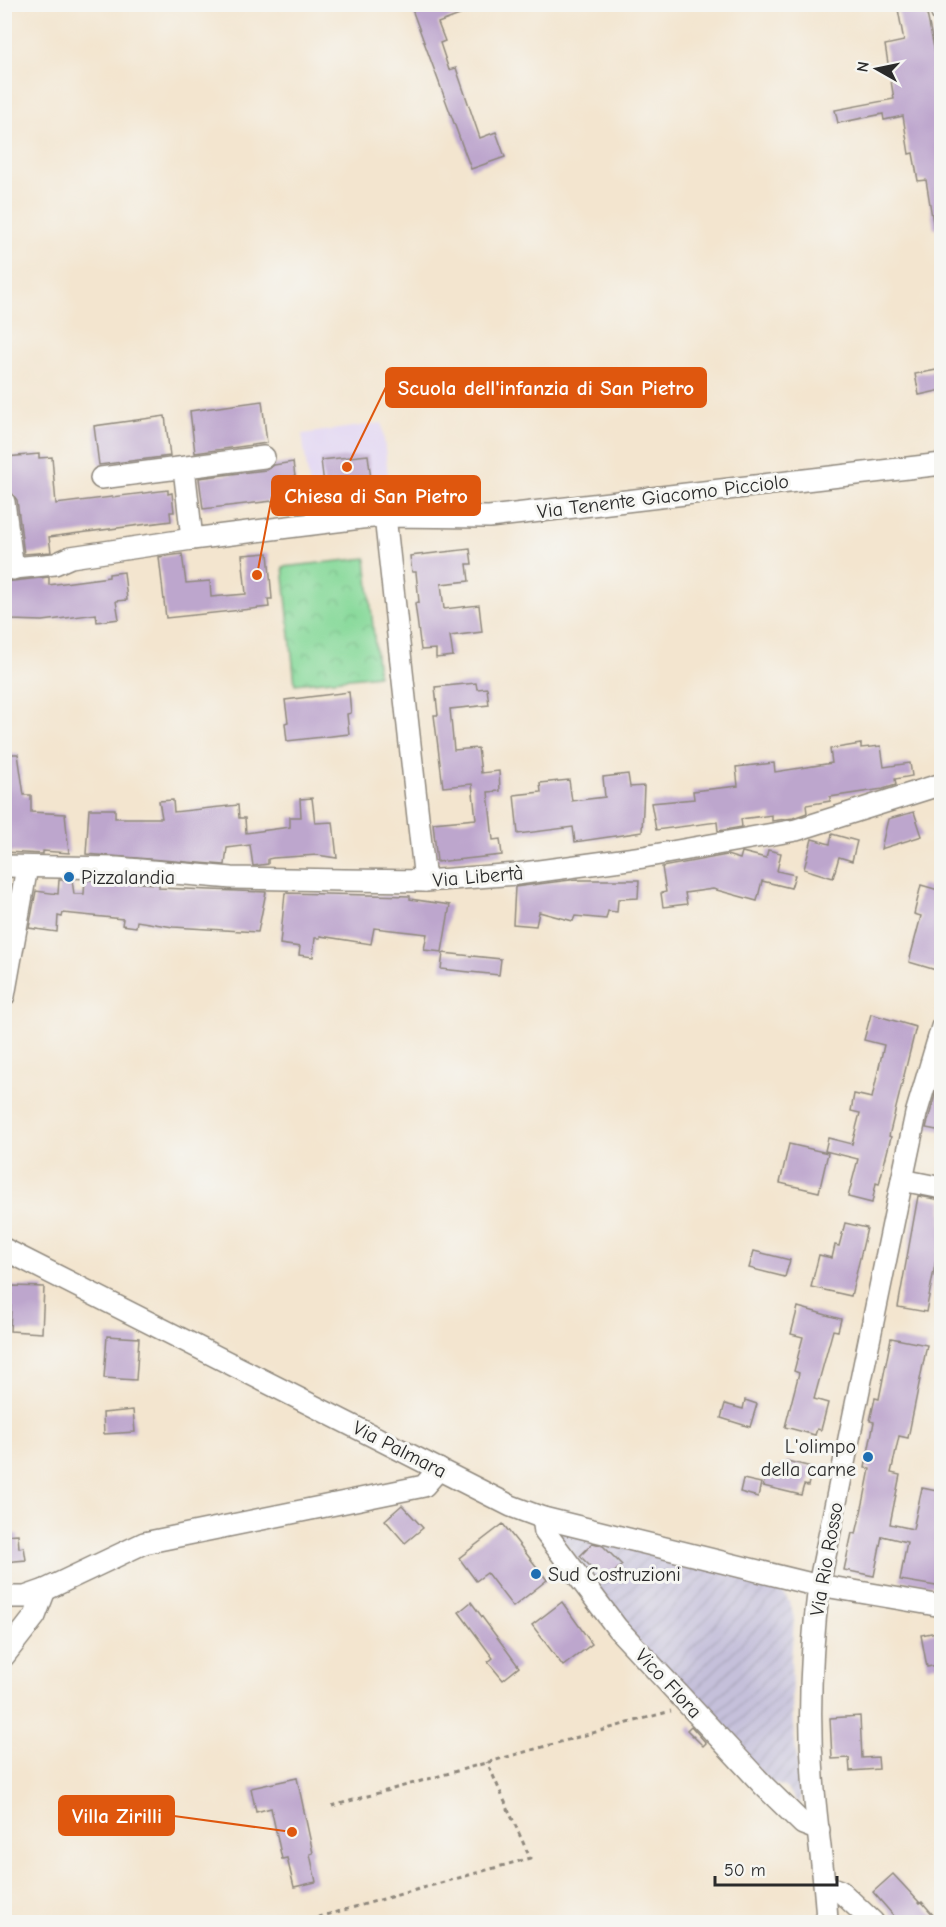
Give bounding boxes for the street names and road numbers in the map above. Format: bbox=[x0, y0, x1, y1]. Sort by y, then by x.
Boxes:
street label: Via Tenente Giacomo Picciolo bbox=[536, 470, 790, 523]
street label: Via Libertà bbox=[432, 861, 524, 892]
street label: Via Palmara bbox=[349, 1416, 450, 1483]
street label: Via Rio Rosso bbox=[805, 1500, 848, 1618]
street label: Vico Flora bbox=[631, 1644, 707, 1723]

